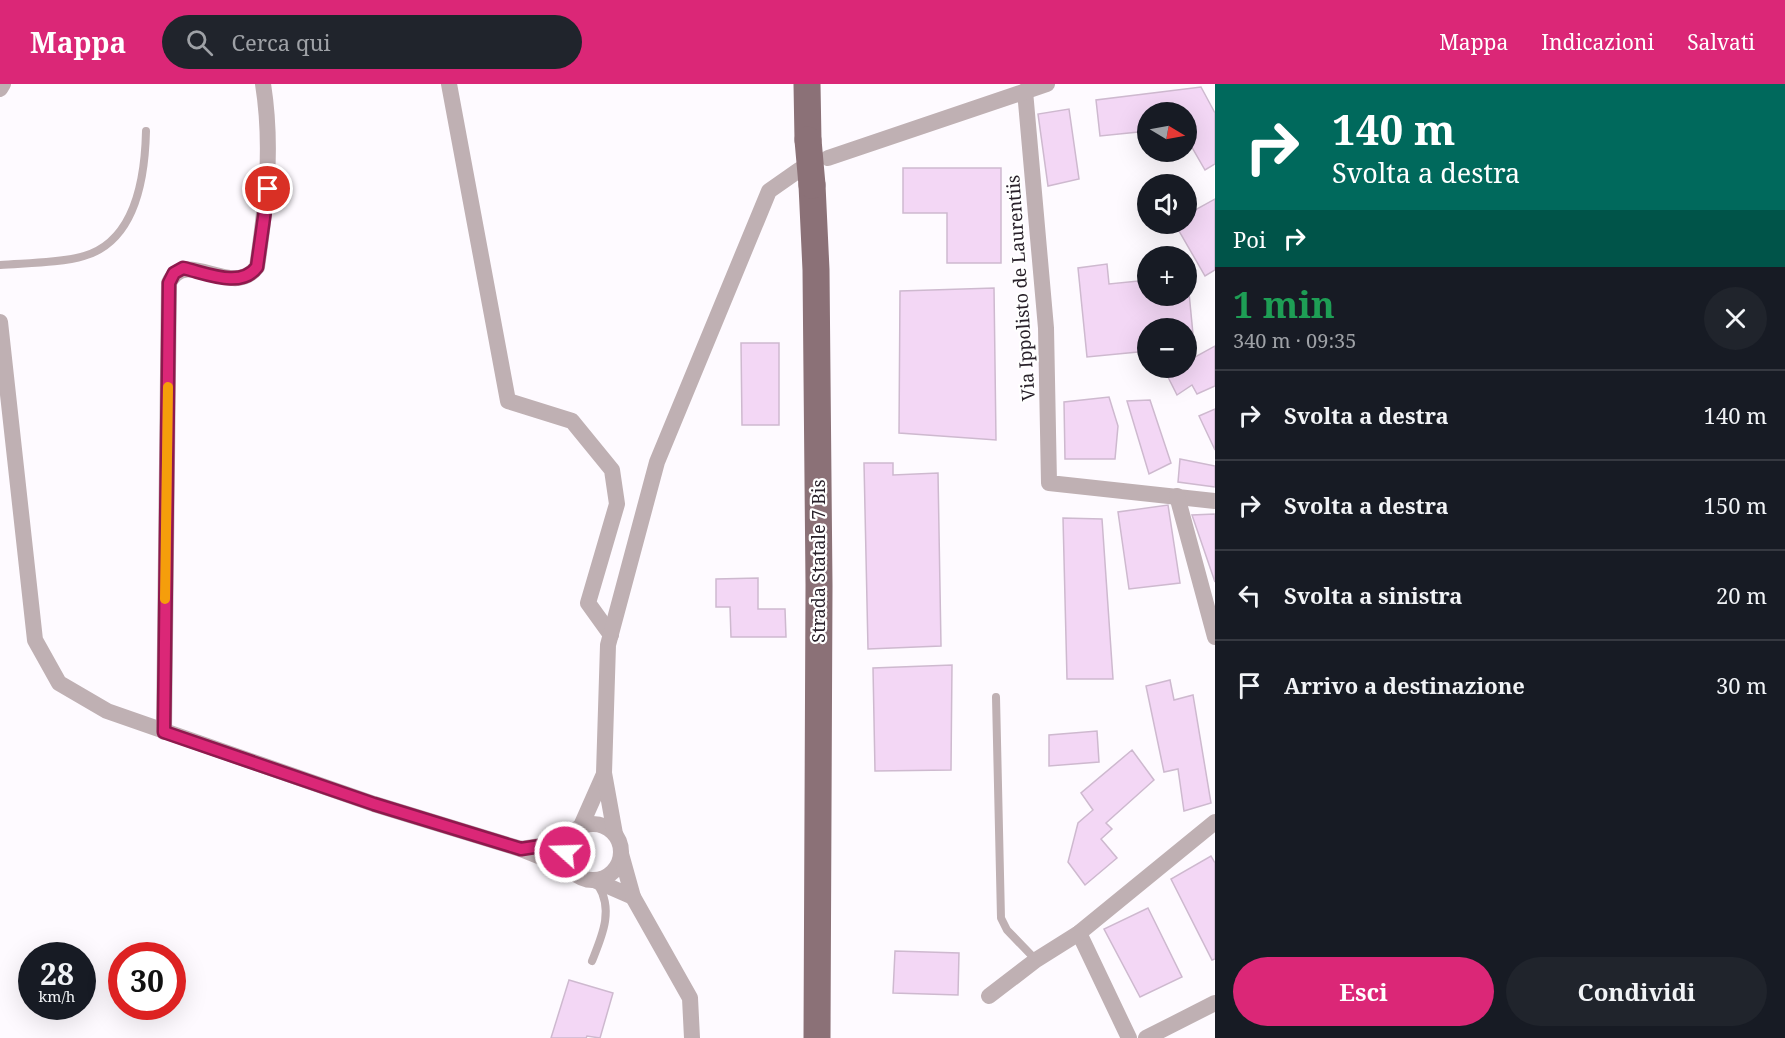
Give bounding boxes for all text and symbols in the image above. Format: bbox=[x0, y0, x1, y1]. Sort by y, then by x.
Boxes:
search box bbox=[162, 15, 582, 69]
text: Mappa bbox=[30, 23, 126, 61]
icon: search bbox=[183, 26, 216, 59]
text: Cerca qui bbox=[231, 27, 330, 57]
text: Mappa bbox=[1439, 28, 1508, 56]
text: Indicazioni bbox=[1541, 28, 1654, 56]
text: Salvati bbox=[1687, 28, 1755, 56]
text: 140 m bbox=[1332, 100, 1456, 157]
north arrow bbox=[1137, 102, 1197, 162]
map controls bbox=[1137, 102, 1197, 378]
icon: right bbox=[1233, 108, 1311, 186]
text: Svolta a destra bbox=[1332, 154, 1520, 191]
pin bbox=[242, 163, 293, 214]
icon: arrive bbox=[251, 172, 284, 205]
street label: Via Ippolisto de Laurentiis bbox=[1000, 174, 1040, 402]
button: sound bbox=[1137, 174, 1197, 234]
icon: right bbox=[1278, 222, 1311, 255]
text: Poi bbox=[1233, 224, 1266, 254]
button: + bbox=[1137, 246, 1197, 306]
text: 1 min bbox=[1233, 280, 1335, 329]
button: close bbox=[1704, 287, 1767, 350]
button: − bbox=[1137, 318, 1197, 378]
text: 340 m · 09:35 bbox=[1233, 327, 1356, 354]
icon: right bbox=[1233, 399, 1266, 432]
text: Svolta a destra bbox=[1284, 400, 1449, 430]
text: 140 m bbox=[1704, 400, 1767, 430]
street label: Strada Statale 7 Bis bbox=[806, 479, 830, 643]
icon: right bbox=[1233, 489, 1266, 522]
text: Svolta a destra bbox=[1284, 490, 1449, 520]
text: 150 m bbox=[1704, 490, 1767, 520]
icon: left bbox=[1233, 579, 1266, 612]
text: Svolta a sinistra bbox=[1284, 580, 1463, 610]
text: 20 m bbox=[1716, 580, 1767, 610]
icon: arrive bbox=[1233, 669, 1266, 702]
text: Arrivo a destinazione bbox=[1284, 670, 1525, 700]
text: 30 m bbox=[1716, 670, 1767, 700]
position arrow bbox=[533, 820, 597, 884]
speed limit sign: 30 bbox=[108, 942, 186, 1020]
text: 28 bbox=[40, 953, 74, 994]
button: Esci bbox=[1233, 957, 1494, 1026]
button: Condividi bbox=[1506, 957, 1767, 1026]
text: km/h bbox=[39, 986, 75, 1006]

